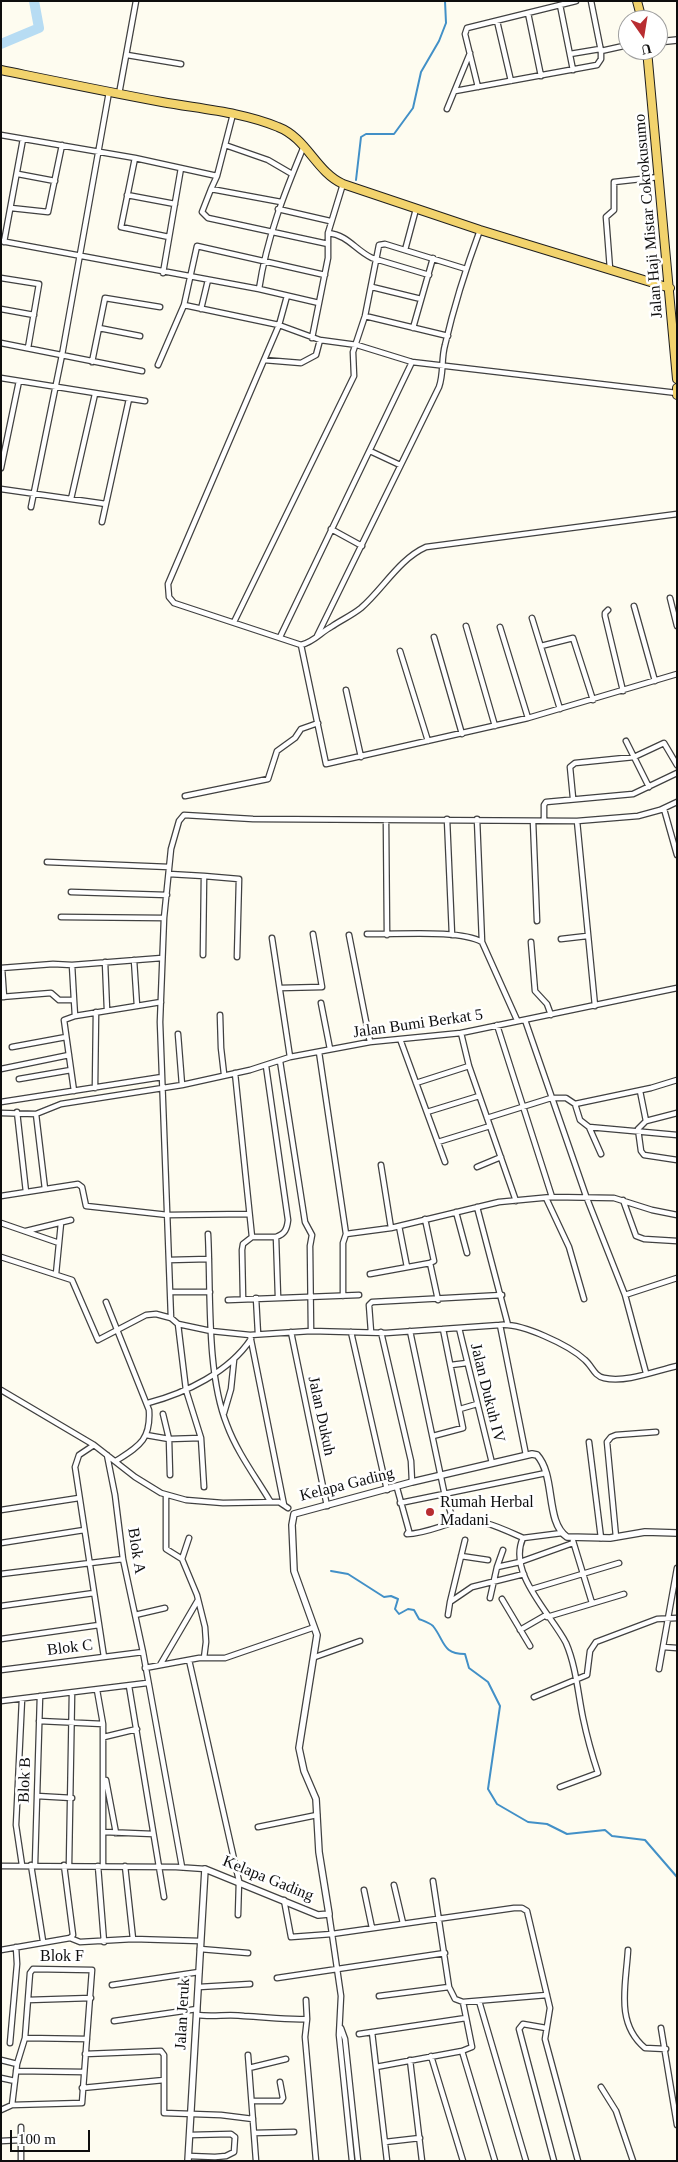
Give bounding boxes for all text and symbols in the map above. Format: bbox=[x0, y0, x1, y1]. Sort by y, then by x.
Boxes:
north arrow bbox=[618, 10, 668, 60]
text: U bbox=[640, 41, 653, 58]
street label: Jalan Haji Mistar Cokrokusumo bbox=[631, 113, 667, 319]
street label: Jalan Bumi Berkat 5 bbox=[352, 1005, 484, 1043]
street label: Jalan Dukuh IV bbox=[465, 1342, 509, 1444]
street label: Jalan Dukuh bbox=[303, 1375, 339, 1457]
street label: Kelapa Gading bbox=[298, 1464, 396, 1506]
place label: Rumah Herbal Madani bbox=[440, 1493, 534, 1531]
marker: Rumah Herbal Madani bbox=[424, 1506, 436, 1518]
street label: Blok A bbox=[123, 1526, 149, 1576]
street label: Blok C bbox=[46, 1636, 94, 1660]
street label: Blok B bbox=[15, 1757, 35, 1803]
street label: Kelapa Gading bbox=[220, 1852, 316, 1906]
street label: Blok F bbox=[40, 1947, 84, 1967]
street label: Jalan Jeruk bbox=[172, 1978, 194, 2050]
scale bar bbox=[12, 2120, 92, 2152]
text: 100 m bbox=[18, 2131, 56, 2147]

